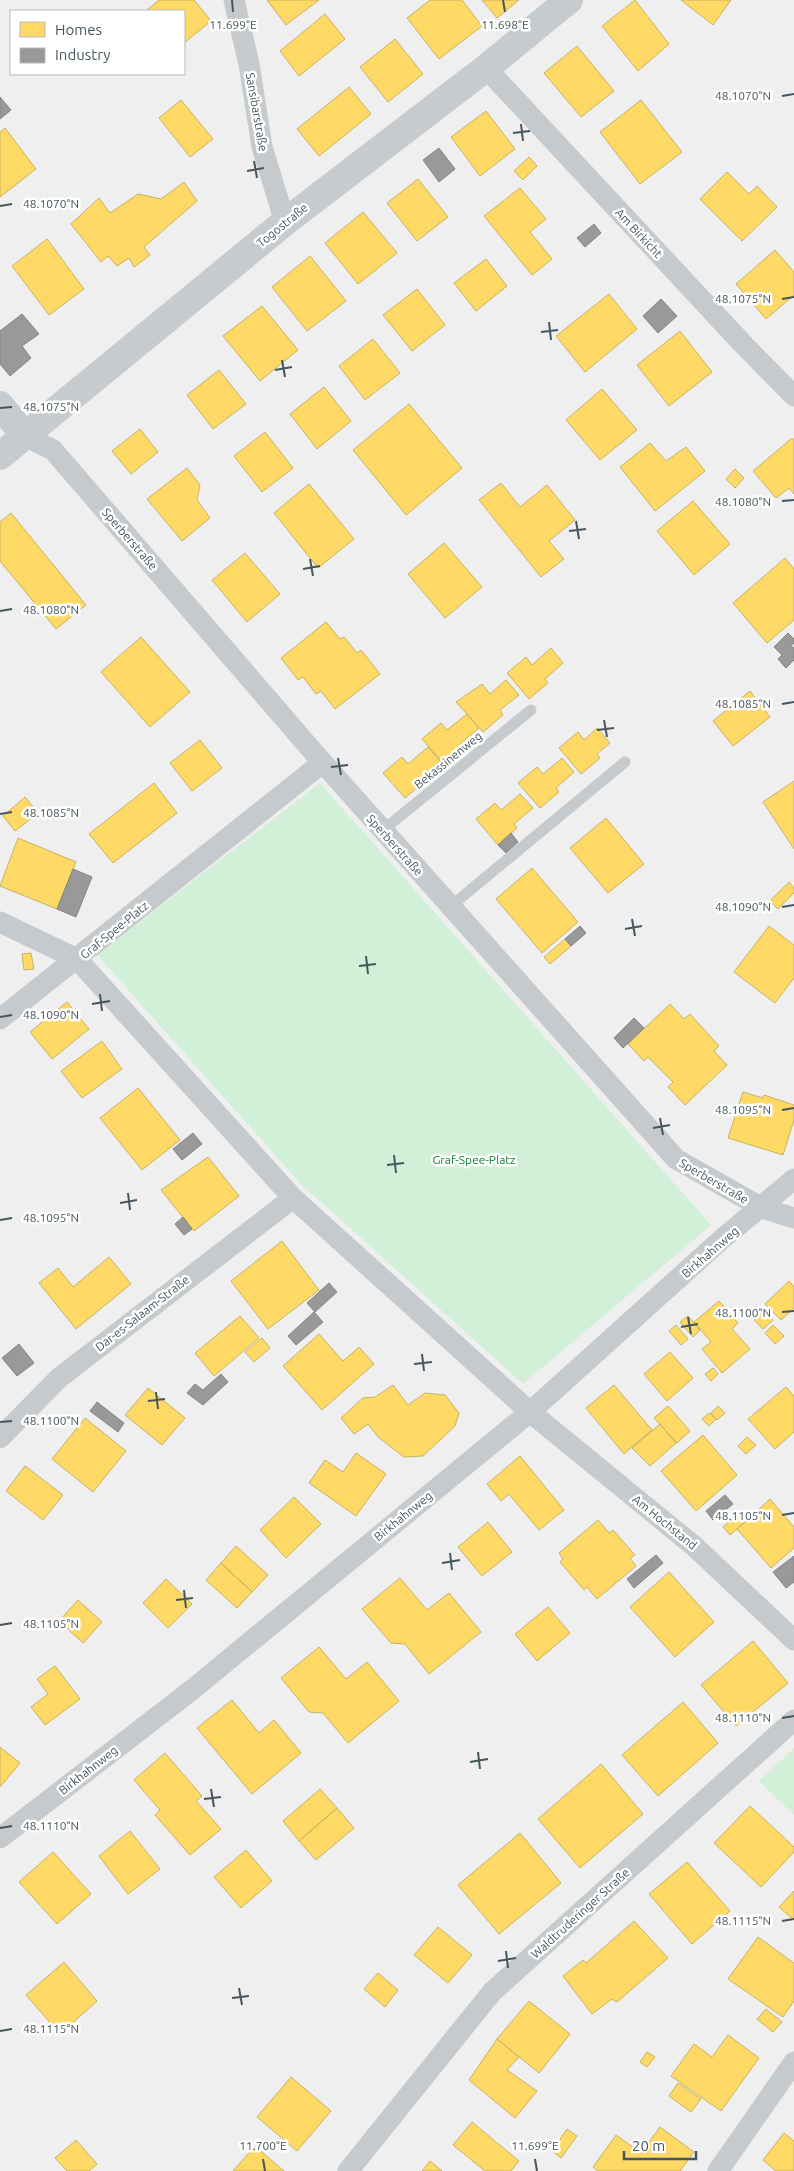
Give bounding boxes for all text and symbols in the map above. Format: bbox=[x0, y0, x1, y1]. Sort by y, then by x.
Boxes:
legend bbox=[10, 10, 185, 75]
text: 11.699°E bbox=[209, 18, 257, 31]
text: 11.698°E bbox=[481, 18, 529, 31]
text: Homes bbox=[55, 21, 102, 38]
text: Industry bbox=[55, 46, 110, 63]
street label: Sansibarstraße bbox=[244, 72, 270, 152]
text: 48.1070°N bbox=[715, 89, 771, 102]
text: 48.1070°N bbox=[23, 197, 79, 210]
street label: Togostraße bbox=[254, 201, 310, 249]
street label: Am Birkicht bbox=[613, 206, 665, 260]
text: 48.1075°N bbox=[715, 292, 771, 305]
text: 48.1075°N bbox=[23, 400, 79, 413]
text: 48.1080°N bbox=[715, 495, 771, 508]
street label: Sperberstraße bbox=[100, 506, 160, 572]
text: 48.1080°N bbox=[23, 603, 79, 616]
text: 48.1085°N bbox=[715, 697, 771, 710]
street label: Bekassinenweg bbox=[412, 729, 484, 791]
text: 48.1085°N bbox=[23, 806, 79, 819]
street label: Sperberstraße bbox=[364, 812, 426, 878]
street label: Graf-Spee-Platz bbox=[78, 898, 151, 961]
text: 48.1090°N bbox=[715, 900, 771, 913]
text: 48.1090°N bbox=[23, 1008, 79, 1021]
text: 48.1095°N bbox=[715, 1103, 771, 1116]
park label: Graf-Spee-Platz bbox=[432, 1153, 516, 1166]
street label: Sperberstraße bbox=[677, 1156, 751, 1206]
text: 48.1095°N bbox=[23, 1211, 79, 1224]
street label: Birkhahnweg bbox=[679, 1224, 741, 1280]
street label: Dar-es-Salaam-Straße bbox=[93, 1272, 191, 1354]
text: 48.1100°N bbox=[715, 1306, 771, 1319]
text: 48.1100°N bbox=[23, 1414, 79, 1427]
street label: Birkhahnweg bbox=[371, 1489, 435, 1543]
street label: Am Hochstand bbox=[630, 1492, 700, 1552]
text: 48.1105°N bbox=[715, 1509, 771, 1522]
text: 48.1105°N bbox=[23, 1617, 79, 1630]
text: 48.1110°N bbox=[715, 1711, 771, 1724]
street label: Birkhahnweg bbox=[56, 1743, 120, 1797]
text: 48.1110°N bbox=[23, 1819, 79, 1832]
street label: Waldtruderinger Straße bbox=[528, 1865, 632, 1961]
text: 48.1115°N bbox=[715, 1914, 771, 1927]
text: 48.1115°N bbox=[23, 2022, 79, 2035]
scale bar bbox=[624, 2128, 696, 2160]
text: 20 m bbox=[632, 2137, 665, 2154]
text: 11.700°E bbox=[239, 2139, 287, 2152]
text: 11.699°E bbox=[511, 2139, 559, 2152]

